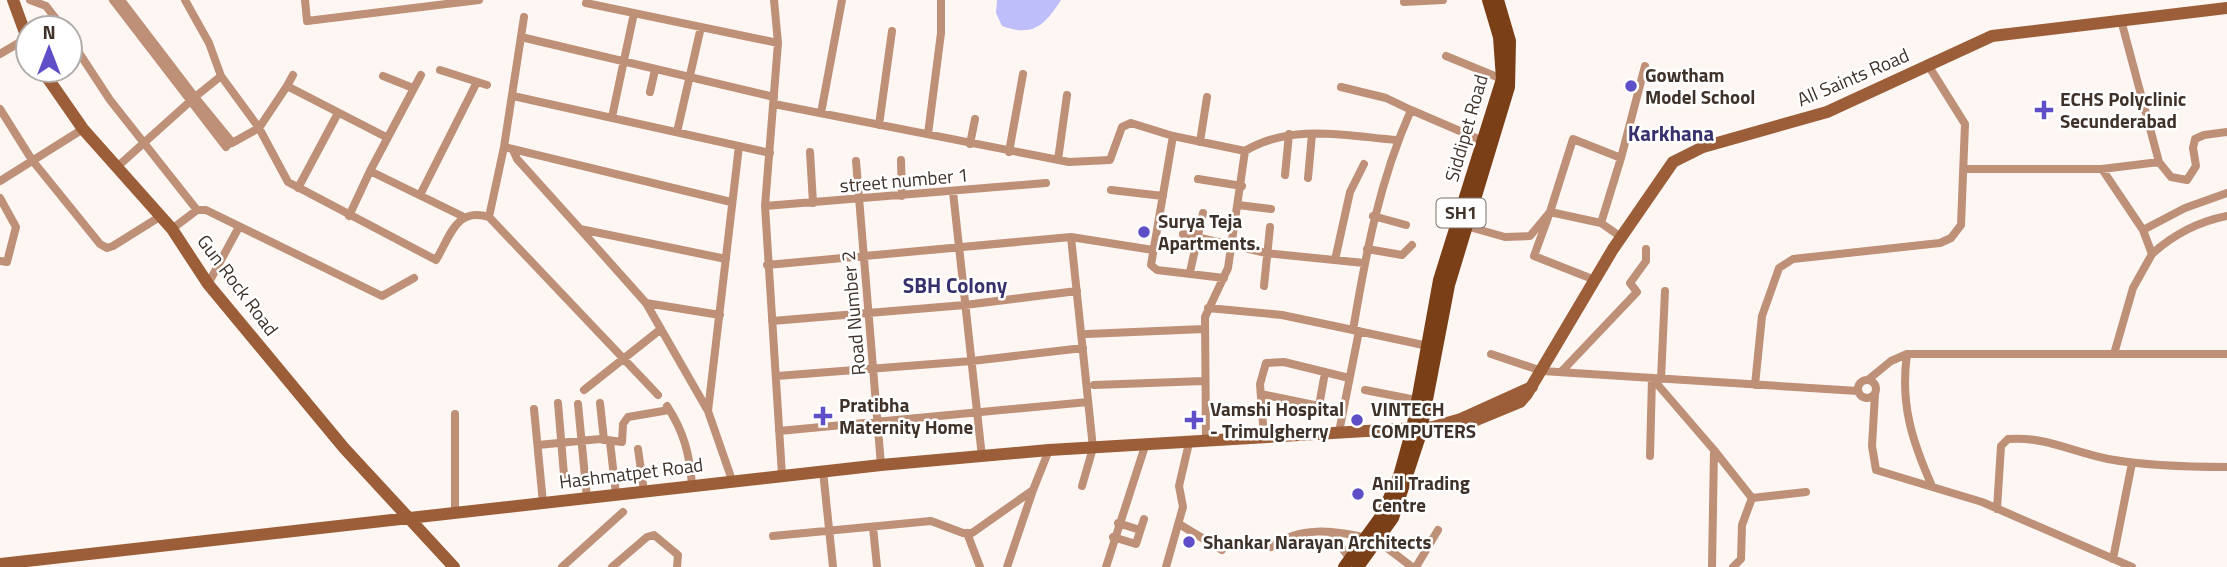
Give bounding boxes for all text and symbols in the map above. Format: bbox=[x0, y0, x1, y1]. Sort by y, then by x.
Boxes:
north arrow bbox=[14, 14, 84, 84]
text: N bbox=[42, 17, 56, 46]
street label: All Saints Road bbox=[1792, 40, 1913, 113]
place label: Gowtham Model School bbox=[1645, 60, 1755, 111]
street label: Siddipet Road bbox=[1436, 71, 1495, 185]
marker: Gowtham Model School bbox=[1623, 78, 1639, 94]
place label: ECHS Polyclinic Secunderabad bbox=[2060, 84, 2186, 135]
marker: ECHS Polyclinic Secunderabad bbox=[2034, 100, 2054, 120]
district label: Karkhana bbox=[1628, 117, 1714, 149]
street label: street number 1 bbox=[838, 159, 969, 200]
road number: SH1 bbox=[1436, 198, 1486, 228]
place label: Surya Teja Apartments. bbox=[1158, 206, 1260, 257]
marker: Surya Teja Apartments. bbox=[1136, 224, 1152, 240]
street label: Gun Rock Road bbox=[191, 228, 286, 342]
street label: Road Number 2 bbox=[833, 249, 872, 377]
district label: SBH Colony bbox=[903, 269, 1008, 301]
place label: Pratibha Maternity Home bbox=[839, 390, 973, 441]
place label: Vamshi Hospital - Trimulgherry bbox=[1210, 394, 1344, 445]
place label: VINTECH COMPUTERS bbox=[1371, 394, 1476, 445]
marker: Pratibha Maternity Home bbox=[813, 406, 833, 426]
marker: Vamshi Hospital - Trimulgherry bbox=[1184, 410, 1204, 430]
marker: VINTECH COMPUTERS bbox=[1349, 412, 1365, 428]
street label: Hashmatpet Road bbox=[557, 449, 705, 496]
place label: Anil Trading Centre bbox=[1372, 468, 1470, 519]
marker: Anil Trading Centre bbox=[1350, 486, 1366, 502]
place label: Shankar Narayan Architects bbox=[1203, 527, 1431, 556]
marker: Shankar Narayan Architects bbox=[1181, 534, 1197, 550]

